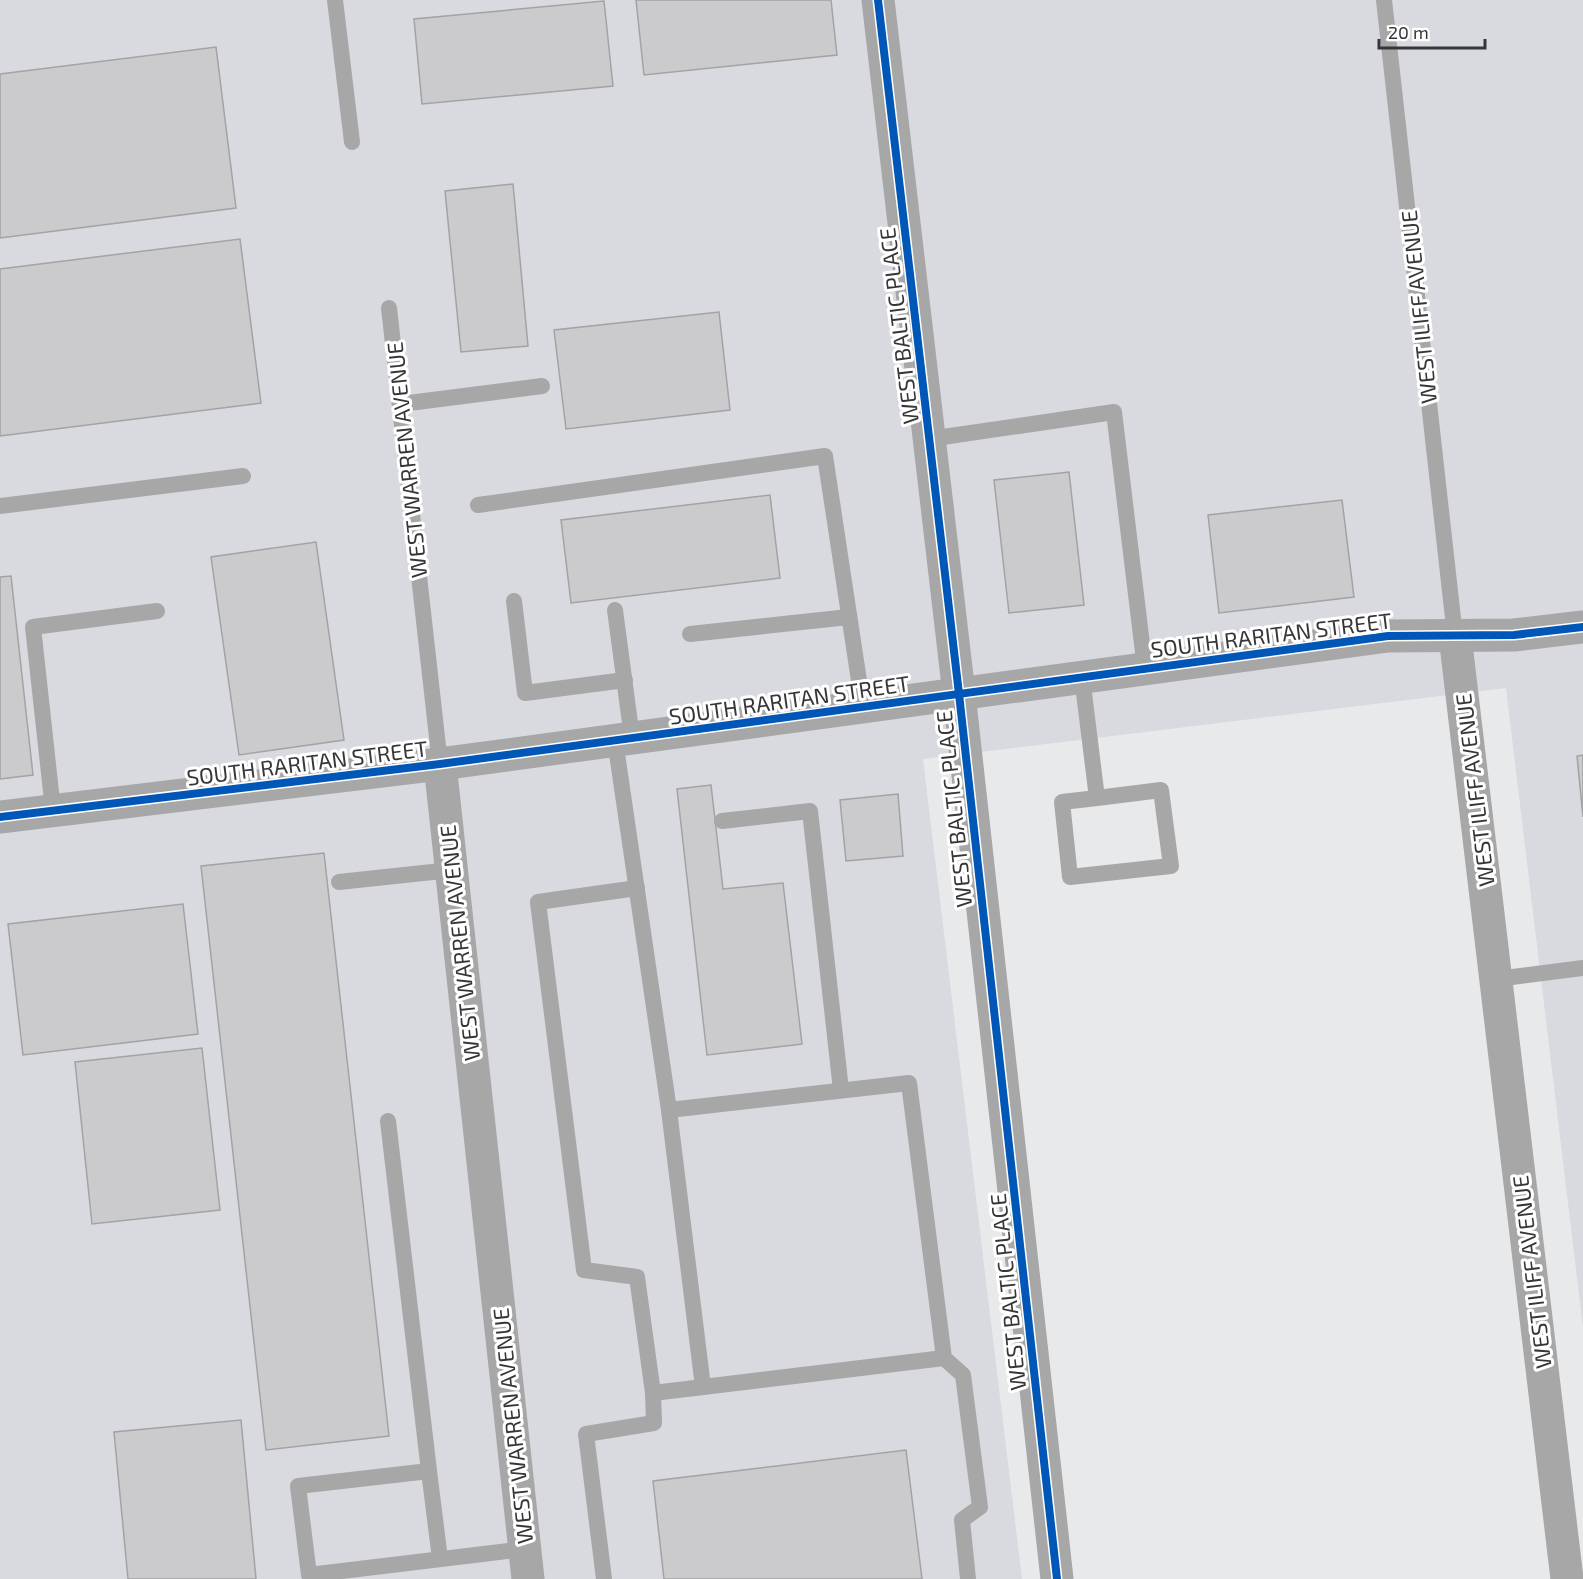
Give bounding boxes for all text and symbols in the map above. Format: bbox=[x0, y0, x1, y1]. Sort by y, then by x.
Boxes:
scale bar bbox=[1379, 12, 1486, 50]
text: 20 m bbox=[1388, 21, 1429, 43]
street label: WEST ILIFF AVENUE bbox=[1395, 209, 1441, 405]
street label: WEST BALTIC PLACE bbox=[873, 226, 923, 426]
street label: WEST WARREN AVENUE bbox=[381, 341, 431, 579]
street label: SOUTH RARITAN STREET bbox=[1149, 606, 1393, 662]
street label: SOUTH RARITAN STREET bbox=[667, 669, 911, 729]
street label: WEST ILIFF AVENUE bbox=[1449, 692, 1499, 888]
street label: WEST BALTIC PLACE bbox=[930, 709, 976, 909]
street label: SOUTH RARITAN STREET bbox=[185, 734, 429, 790]
street label: WEST WARREN AVENUE bbox=[434, 824, 484, 1062]
street label: WEST ILIFF AVENUE bbox=[1506, 1174, 1556, 1370]
street label: WEST BALTIC PLACE bbox=[984, 1192, 1030, 1392]
street label: WEST WARREN AVENUE bbox=[487, 1307, 537, 1545]

